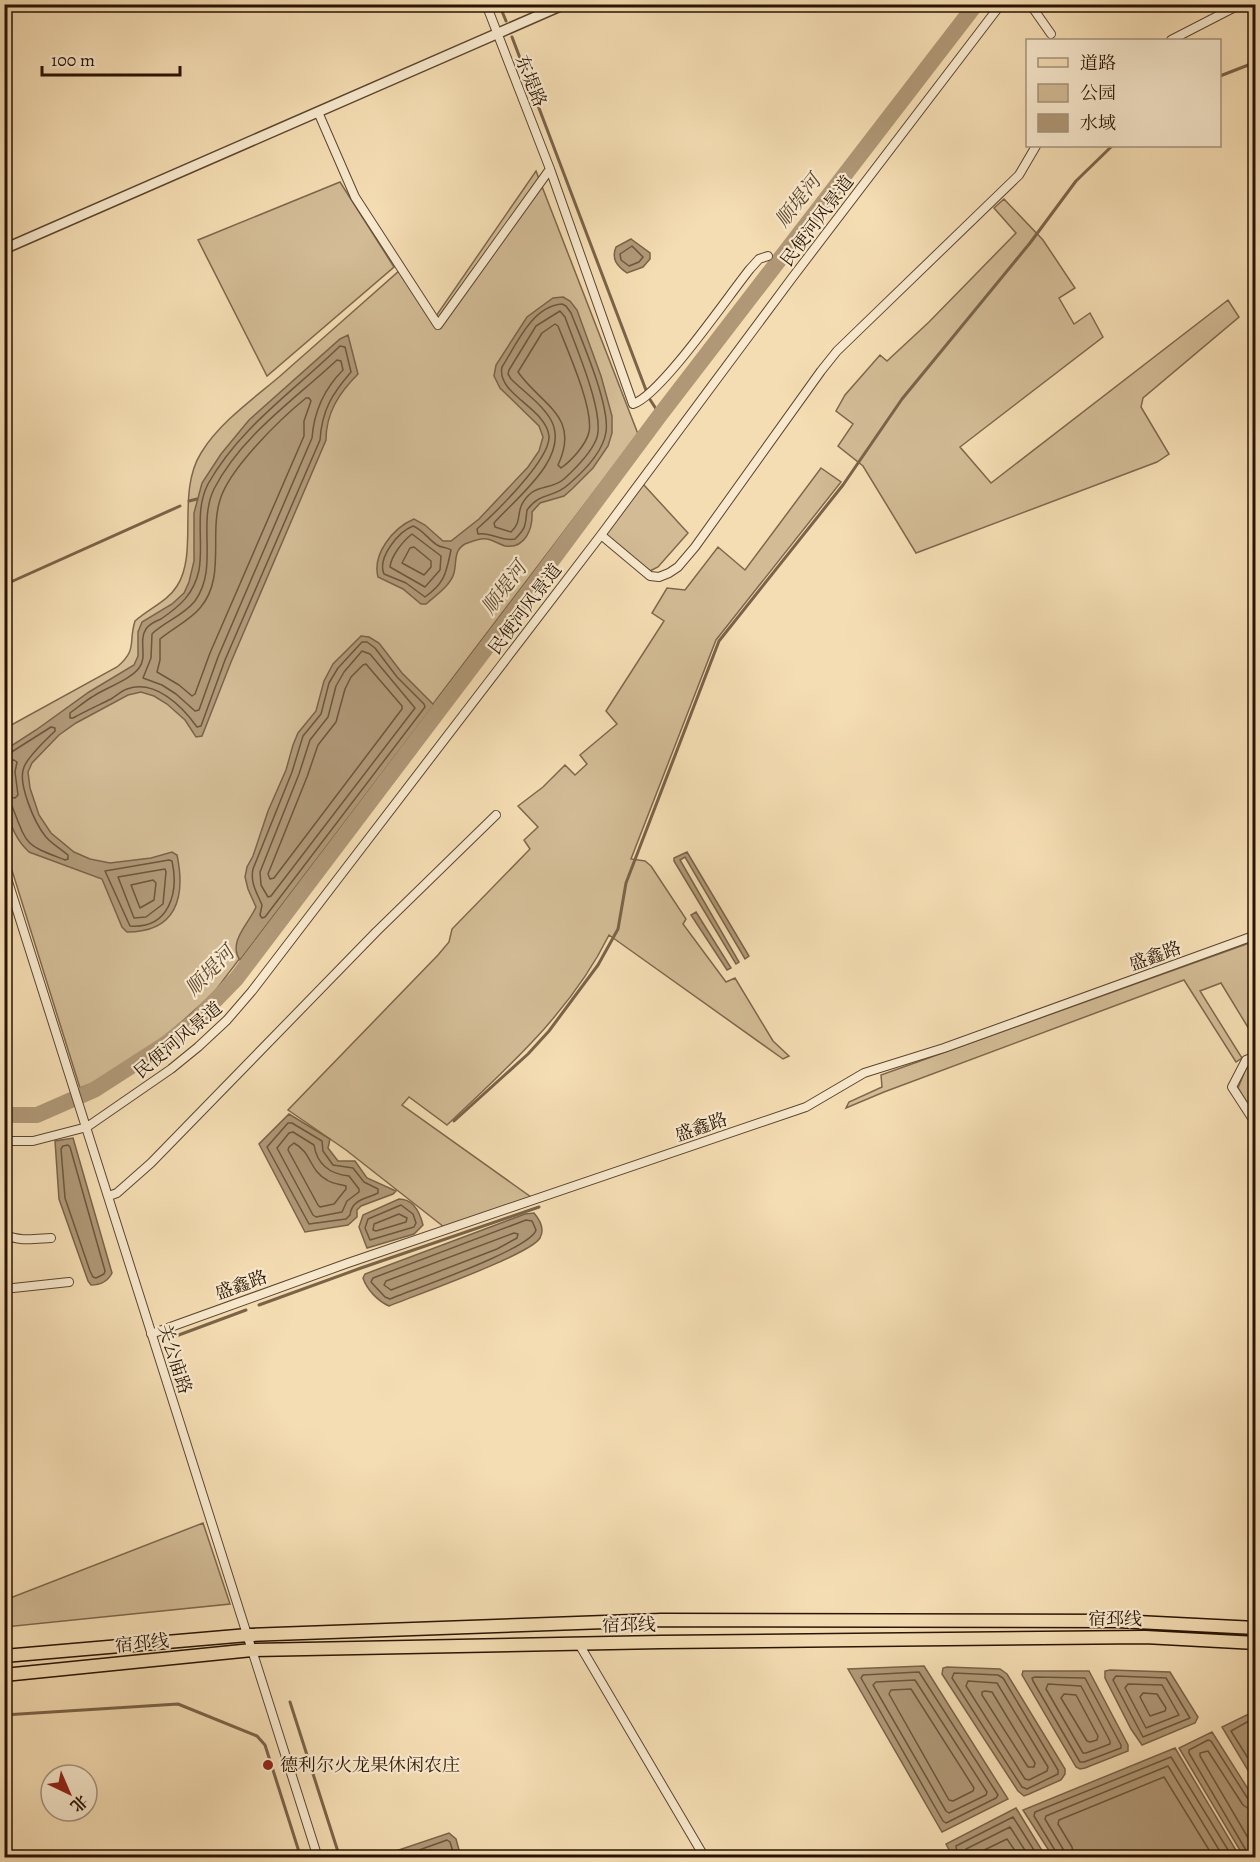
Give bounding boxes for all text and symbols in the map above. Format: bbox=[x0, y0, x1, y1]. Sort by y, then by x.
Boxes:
scale bar bbox=[42, 39, 180, 77]
legend bbox=[1026, 39, 1221, 147]
text: 100 m bbox=[51, 48, 95, 72]
street label: 东堤路 bbox=[510, 51, 552, 111]
text: 道路 bbox=[1080, 51, 1116, 75]
text: 公园 bbox=[1080, 81, 1116, 105]
text: 水域 bbox=[1080, 111, 1116, 135]
water label: 顺堤河 bbox=[769, 167, 829, 233]
street label: 民便河风景道 bbox=[775, 171, 859, 271]
water label: 顺堤河 bbox=[475, 554, 535, 620]
street label: 民便河风景道 bbox=[483, 559, 567, 659]
street label: 盛鑫路 bbox=[1126, 935, 1184, 977]
water label: 顺堤河 bbox=[179, 938, 243, 1002]
street label: 民便河风景道 bbox=[129, 996, 227, 1084]
street label: 盛鑫路 bbox=[672, 1107, 730, 1147]
street label: 盛鑫路 bbox=[212, 1264, 270, 1306]
street label: 关公庙路 bbox=[152, 1321, 198, 1397]
street label: 宿邳线 bbox=[1088, 1607, 1142, 1631]
street label: 宿邳线 bbox=[602, 1613, 656, 1637]
street label: 宿邳线 bbox=[114, 1628, 170, 1658]
place label: 德利尔火龙果休闲农庄 bbox=[280, 1753, 460, 1777]
marker: 德利尔火龙果休闲农庄 bbox=[261, 1758, 275, 1772]
north arrow bbox=[39, 1763, 99, 1823]
text: 北 bbox=[65, 1790, 92, 1817]

